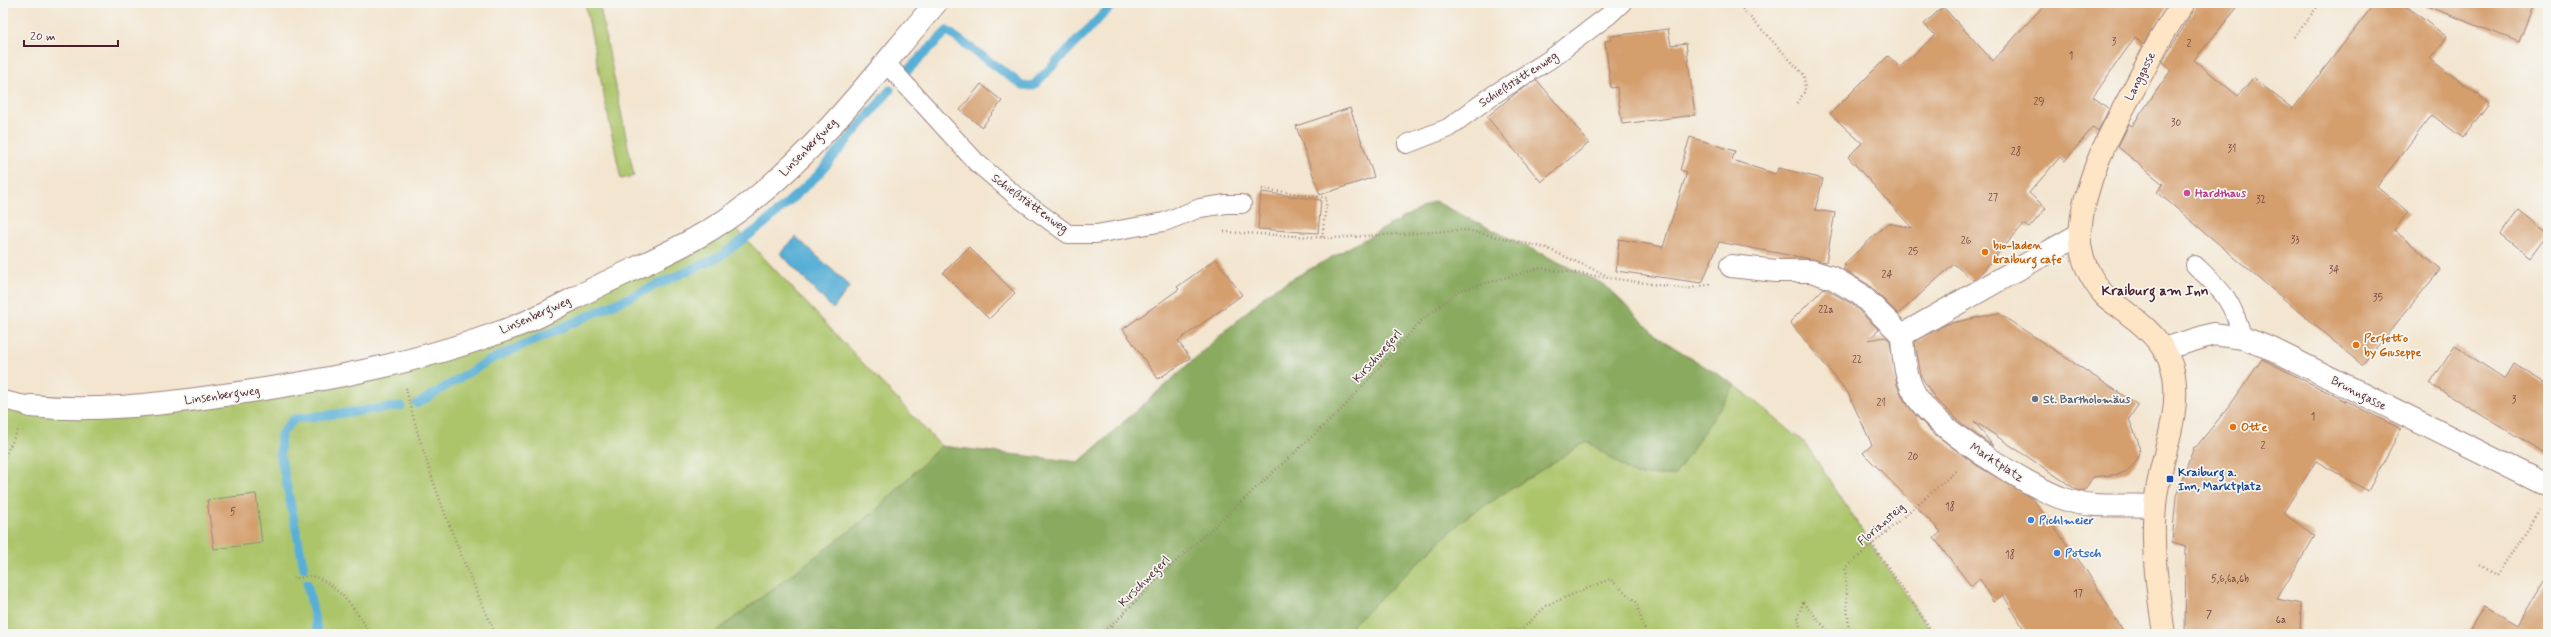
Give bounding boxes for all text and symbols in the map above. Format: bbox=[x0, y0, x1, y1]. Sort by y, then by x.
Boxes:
scale bar bbox=[24, 22, 118, 48]
text: 20 m bbox=[30, 29, 56, 45]
house number: 3 bbox=[2112, 36, 2117, 49]
house number: 2 bbox=[2187, 38, 2192, 51]
street label: Schießstättenweg bbox=[1476, 48, 1561, 111]
street label: Langgasse bbox=[2122, 49, 2160, 104]
house number: 1 bbox=[2069, 50, 2073, 63]
house number: 29 bbox=[2034, 96, 2044, 109]
street label: Linsenbergweg bbox=[777, 115, 842, 181]
house number: 30 bbox=[2171, 117, 2181, 130]
house number: 31 bbox=[2228, 143, 2236, 156]
house number: 28 bbox=[2011, 145, 2021, 159]
street label: Schießstättenweg bbox=[988, 171, 1071, 237]
place label: Hardthaus bbox=[2195, 186, 2247, 202]
marker: Hardthaus bbox=[2182, 188, 2192, 198]
house number: 27 bbox=[1988, 192, 1998, 205]
house number: 32 bbox=[2256, 194, 2266, 207]
house number: 33 bbox=[2291, 234, 2299, 247]
house number: 26 bbox=[1961, 235, 1972, 248]
place label: bio-laden kraiburg cafe bbox=[1993, 238, 2062, 269]
house number: 25 bbox=[1908, 246, 1918, 259]
marker: bio-laden kraiburg cafe bbox=[1980, 247, 1990, 257]
house number: 34 bbox=[2329, 264, 2339, 277]
house number: 24 bbox=[1882, 269, 1892, 282]
district label: Kraiburg am Inn bbox=[2101, 282, 2209, 303]
house number: 35 bbox=[2373, 292, 2383, 305]
street label: Linsenbergweg bbox=[497, 293, 574, 340]
house number: 22a bbox=[1818, 304, 1834, 317]
street label: Kirschwegerl bbox=[1350, 327, 1407, 387]
place label: Perfetto by Giuseppe bbox=[2364, 331, 2422, 361]
marker: Perfetto by Giuseppe bbox=[2351, 340, 2361, 350]
house number: 22 bbox=[1852, 354, 1862, 367]
street label: Brunngasse bbox=[2328, 373, 2389, 416]
street label: Linsenbergweg bbox=[183, 383, 261, 410]
place label: St. Bartholomäus bbox=[2043, 392, 2131, 408]
marker: St. Bartholomäus bbox=[2030, 394, 2040, 404]
house number: 3 bbox=[2512, 394, 2517, 407]
house number: 21 bbox=[1876, 397, 1886, 410]
house number: 1 bbox=[2311, 411, 2315, 424]
place label: Otte bbox=[2241, 420, 2267, 436]
marker: Otte bbox=[2228, 422, 2238, 432]
street label: Marktplatz bbox=[1966, 439, 2027, 487]
house number: 2 bbox=[2261, 440, 2266, 453]
house number: 20 bbox=[1908, 451, 1919, 464]
place label: Kraiburg a. Inn, Marktplatz bbox=[2178, 465, 2261, 495]
marker: Kraiburg a. Inn, Marktplatz bbox=[2165, 474, 2175, 484]
street label: Floriansteig bbox=[1855, 500, 1909, 550]
house number: 18 bbox=[1945, 500, 1955, 514]
house number: 5 bbox=[230, 506, 236, 519]
place label: Pichlmeier bbox=[2039, 513, 2094, 529]
marker: Pichlmeier bbox=[2026, 515, 2036, 525]
place label: Pötsch bbox=[2065, 546, 2101, 562]
house number: 18 bbox=[2005, 548, 2015, 562]
marker: Pötsch bbox=[2052, 548, 2062, 558]
street label: Kirschwegerl bbox=[1116, 553, 1175, 612]
house number: 5,6,6a,6b bbox=[2211, 573, 2249, 586]
house number: 17 bbox=[2073, 588, 2083, 601]
house number: 7 bbox=[2206, 609, 2212, 622]
house number: 6a bbox=[2276, 614, 2286, 627]

